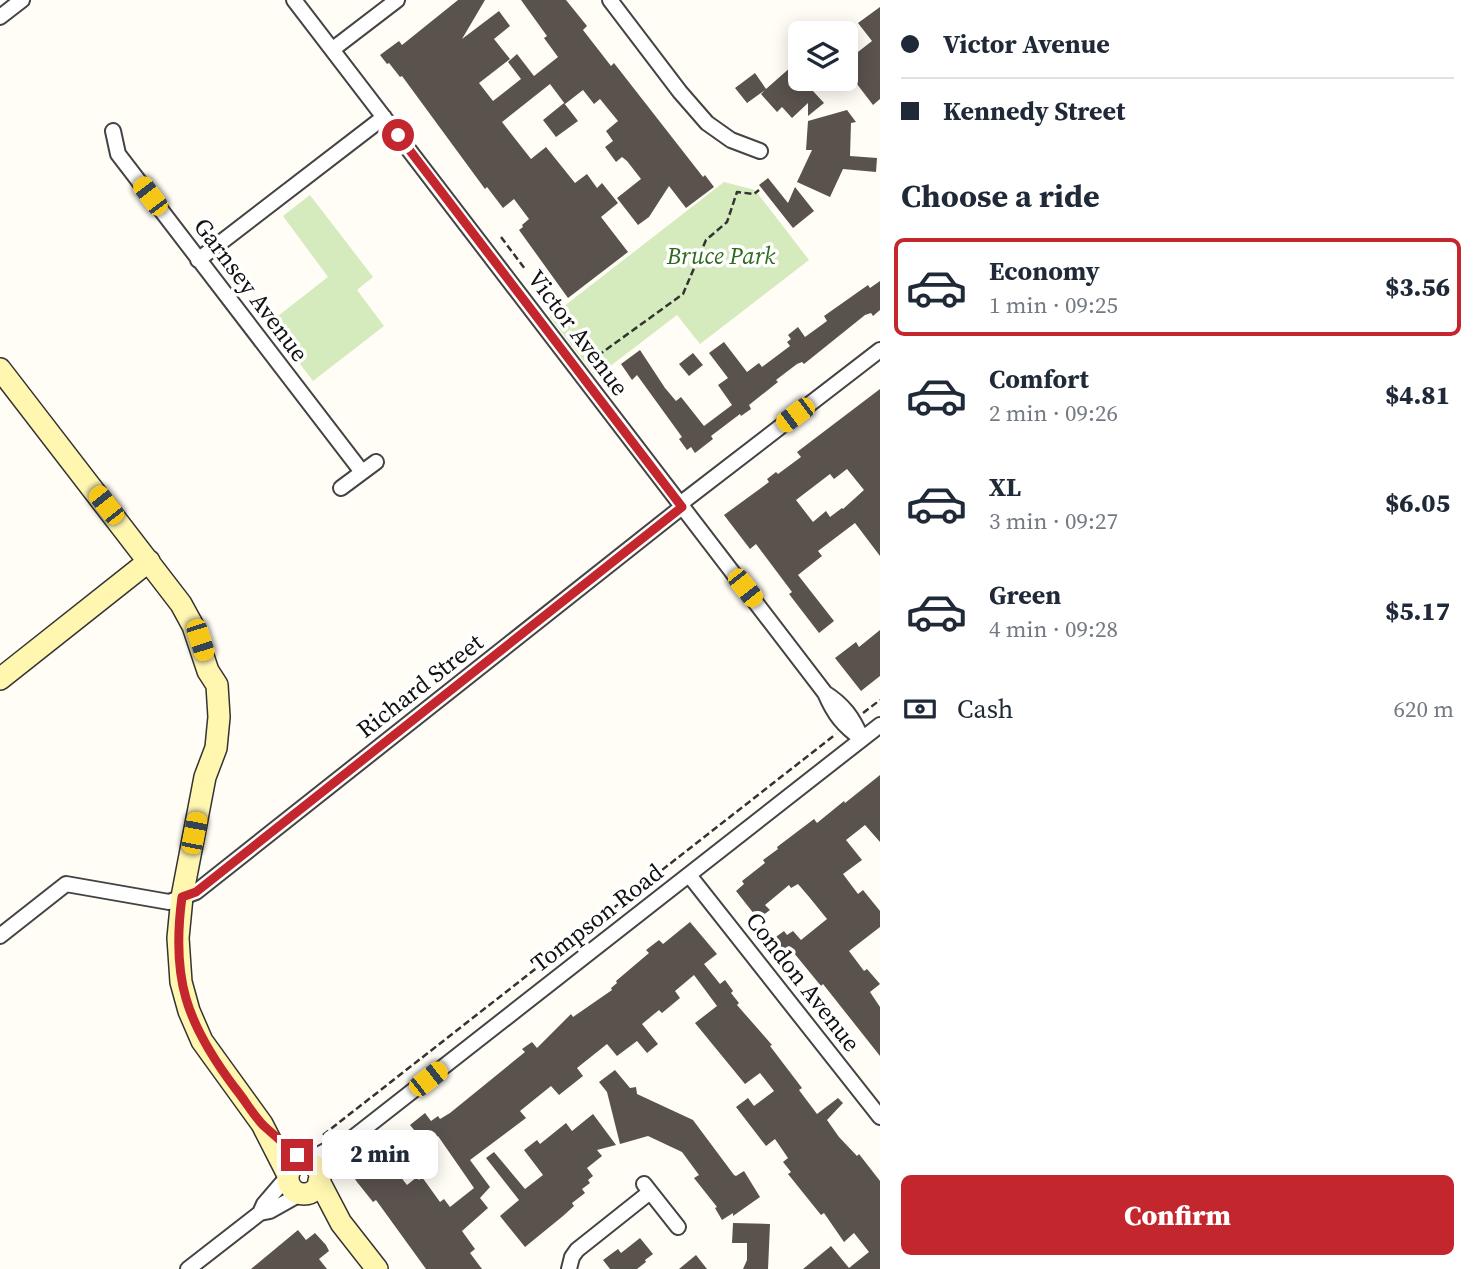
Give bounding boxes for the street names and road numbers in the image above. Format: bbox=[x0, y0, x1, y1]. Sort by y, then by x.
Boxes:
street label: Garnsey Avenue bbox=[186, 211, 316, 368]
street label: Victor Avenue bbox=[520, 263, 637, 402]
street label: Richard Street bbox=[350, 626, 490, 745]
street label: Tompson Road bbox=[524, 855, 670, 980]
street label: Condon Avenue bbox=[738, 905, 868, 1058]

